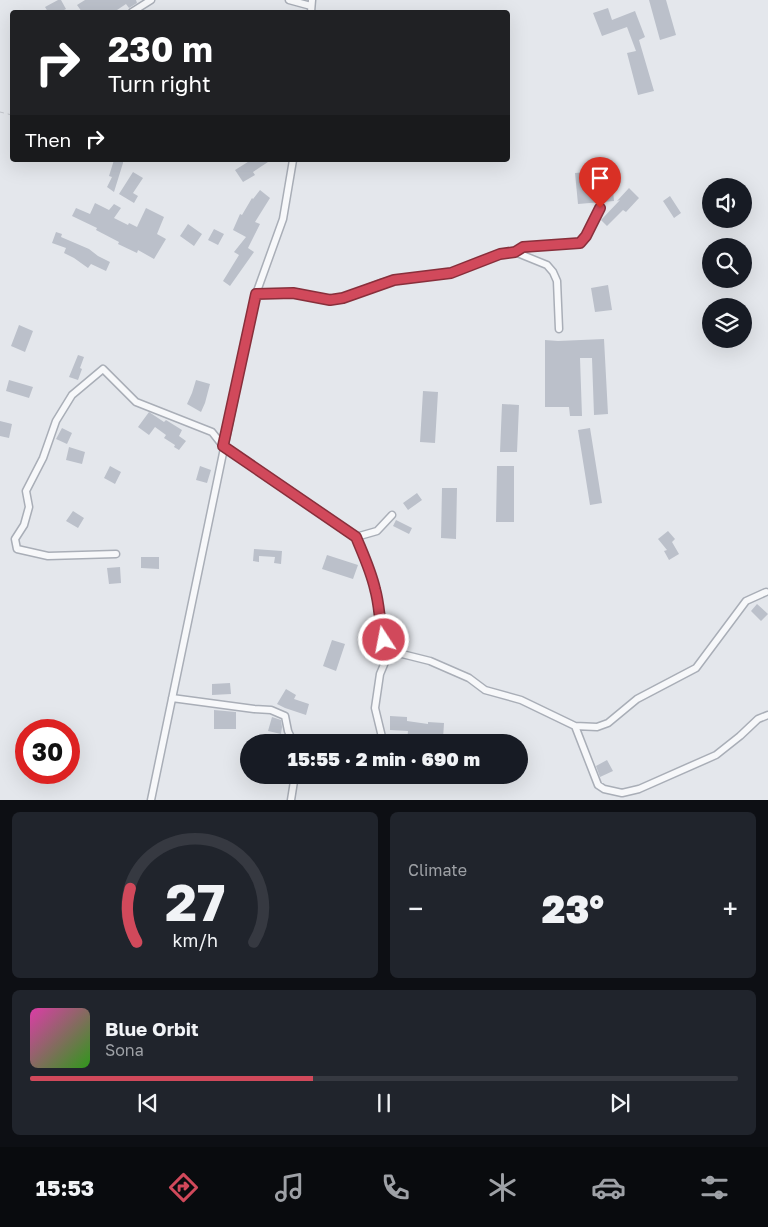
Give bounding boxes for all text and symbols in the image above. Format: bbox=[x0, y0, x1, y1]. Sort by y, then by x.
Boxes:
text: 230 m bbox=[108, 28, 213, 70]
icon: right bbox=[25, 30, 90, 95]
text: Turn right bbox=[108, 70, 211, 97]
icon: right bbox=[81, 125, 109, 153]
text: Then bbox=[25, 128, 71, 151]
pin bbox=[579, 157, 621, 208]
icon: arrive bbox=[586, 164, 614, 192]
map controls bbox=[702, 178, 752, 348]
button: sound bbox=[702, 178, 752, 228]
button: search bbox=[702, 238, 752, 288]
button: layers bbox=[702, 298, 752, 348]
position arrow bbox=[357, 613, 409, 665]
speed limit sign: 30 bbox=[15, 719, 80, 784]
text: 15:55 · 2 min · 690 m bbox=[288, 747, 480, 770]
text: Climate bbox=[408, 860, 467, 880]
text: 27 bbox=[165, 870, 225, 932]
text: 23° bbox=[542, 886, 604, 931]
text: − bbox=[408, 892, 423, 925]
text: + bbox=[723, 892, 738, 925]
text: km/h bbox=[172, 929, 218, 951]
text: Blue Orbit bbox=[105, 1017, 199, 1040]
text: Sona bbox=[105, 1040, 144, 1060]
icon: previous bbox=[134, 1089, 162, 1117]
icon: pause bbox=[370, 1089, 398, 1117]
icon: next bbox=[606, 1089, 634, 1117]
icon: directions bbox=[166, 1170, 201, 1205]
icon: music bbox=[272, 1170, 307, 1205]
icon: phone bbox=[378, 1170, 413, 1205]
icon: climate bbox=[485, 1170, 520, 1205]
icon: car bbox=[591, 1170, 626, 1205]
icon: filters bbox=[697, 1170, 732, 1205]
text: 15:53 bbox=[36, 1174, 94, 1201]

